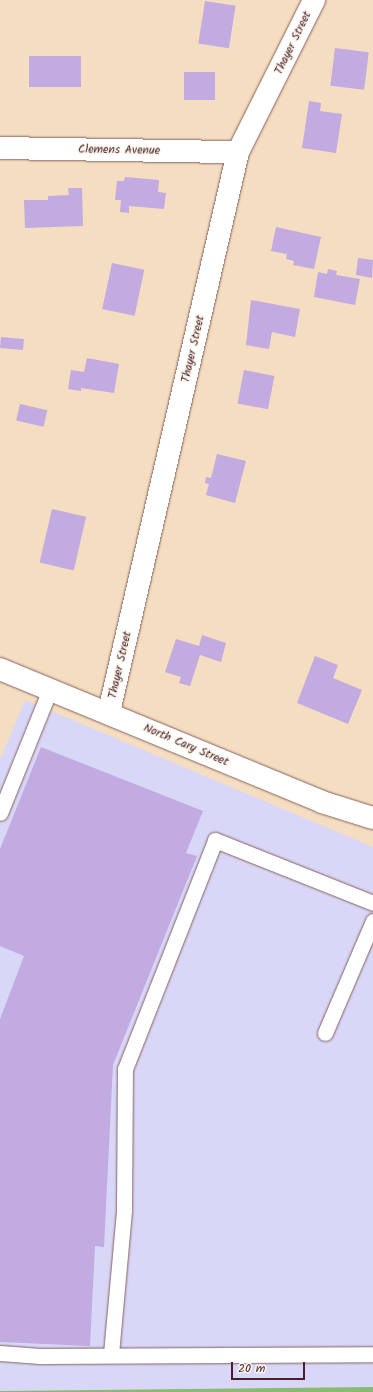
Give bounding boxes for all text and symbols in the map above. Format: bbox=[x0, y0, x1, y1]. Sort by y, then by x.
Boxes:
street label: Thayer Street bbox=[271, 9, 315, 77]
street label: Clemens Avenue bbox=[78, 142, 160, 158]
street label: Thayer Street bbox=[178, 314, 208, 384]
street label: Thayer Street bbox=[105, 630, 135, 700]
street label: North Cary Street bbox=[141, 721, 231, 769]
scale bar bbox=[233, 1354, 307, 1380]
text: 20 m bbox=[238, 1359, 265, 1378]

